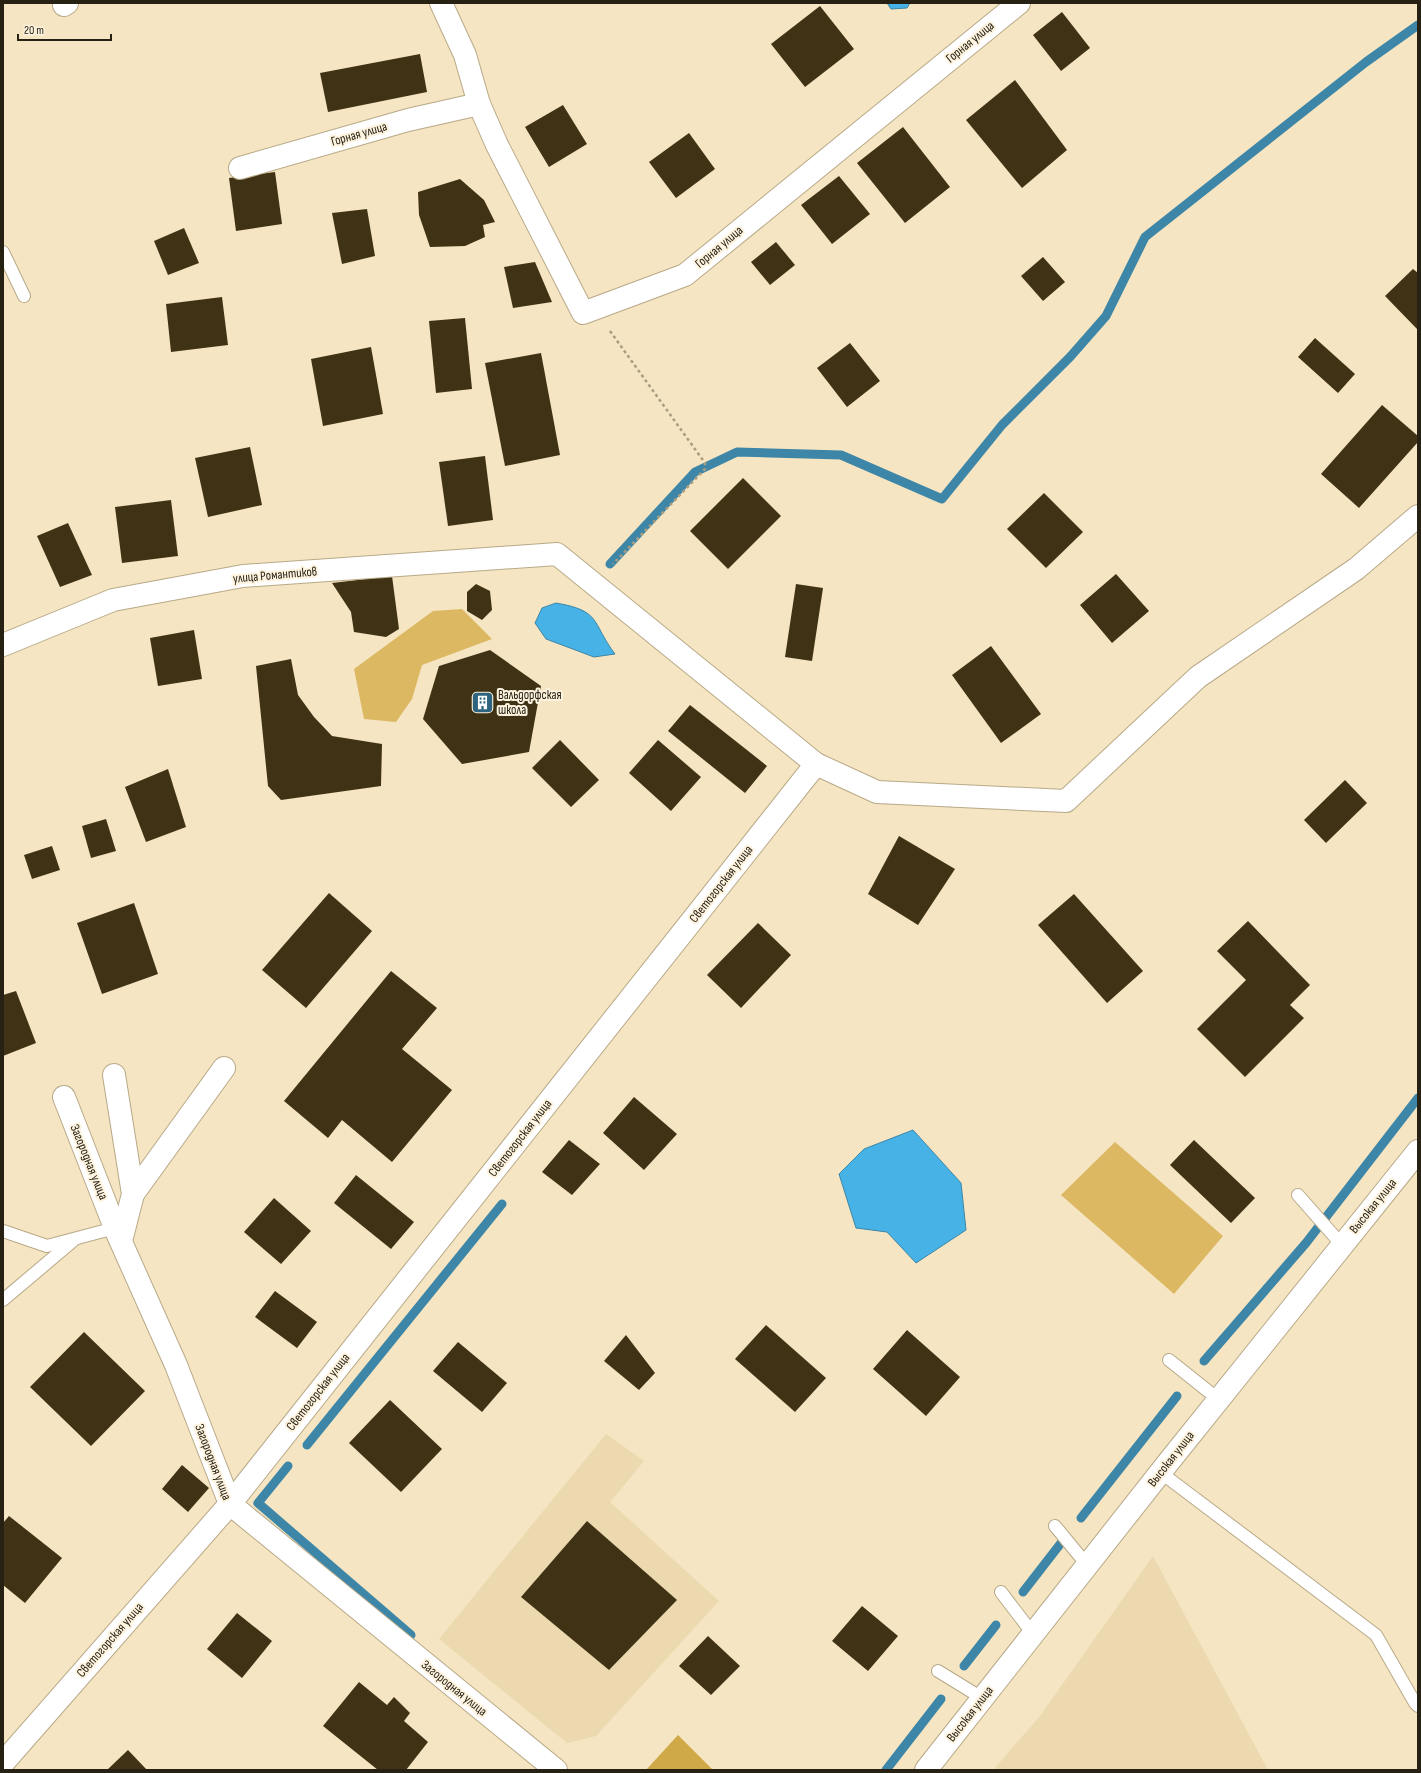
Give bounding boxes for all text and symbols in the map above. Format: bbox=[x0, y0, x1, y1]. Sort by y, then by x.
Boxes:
scale bar bbox=[18, 16, 111, 42]
street label: Горная улица bbox=[943, 18, 997, 66]
text: 20 m bbox=[24, 23, 44, 38]
street label: Горная улица bbox=[329, 118, 389, 150]
street label: Горная улица bbox=[692, 222, 746, 272]
street label: улица Романтиков bbox=[232, 563, 318, 587]
place label: Вальдорфская школа bbox=[498, 687, 562, 718]
building icon: Вальдорфская школа bbox=[470, 689, 496, 715]
street label: Светогорская улица bbox=[686, 842, 756, 926]
street label: Светогорская улица bbox=[485, 1096, 555, 1180]
street label: Загородная улица bbox=[67, 1122, 111, 1202]
street label: Высокая улица bbox=[1346, 1175, 1400, 1237]
street label: Светогорская улица bbox=[283, 1350, 353, 1434]
street label: Загородная улица bbox=[191, 1422, 235, 1502]
street label: Высокая улица bbox=[1144, 1428, 1198, 1490]
street label: Светогорская улица bbox=[73, 1599, 147, 1681]
street label: Загородная улица bbox=[418, 1657, 490, 1719]
street label: Высокая улица bbox=[943, 1683, 997, 1745]

